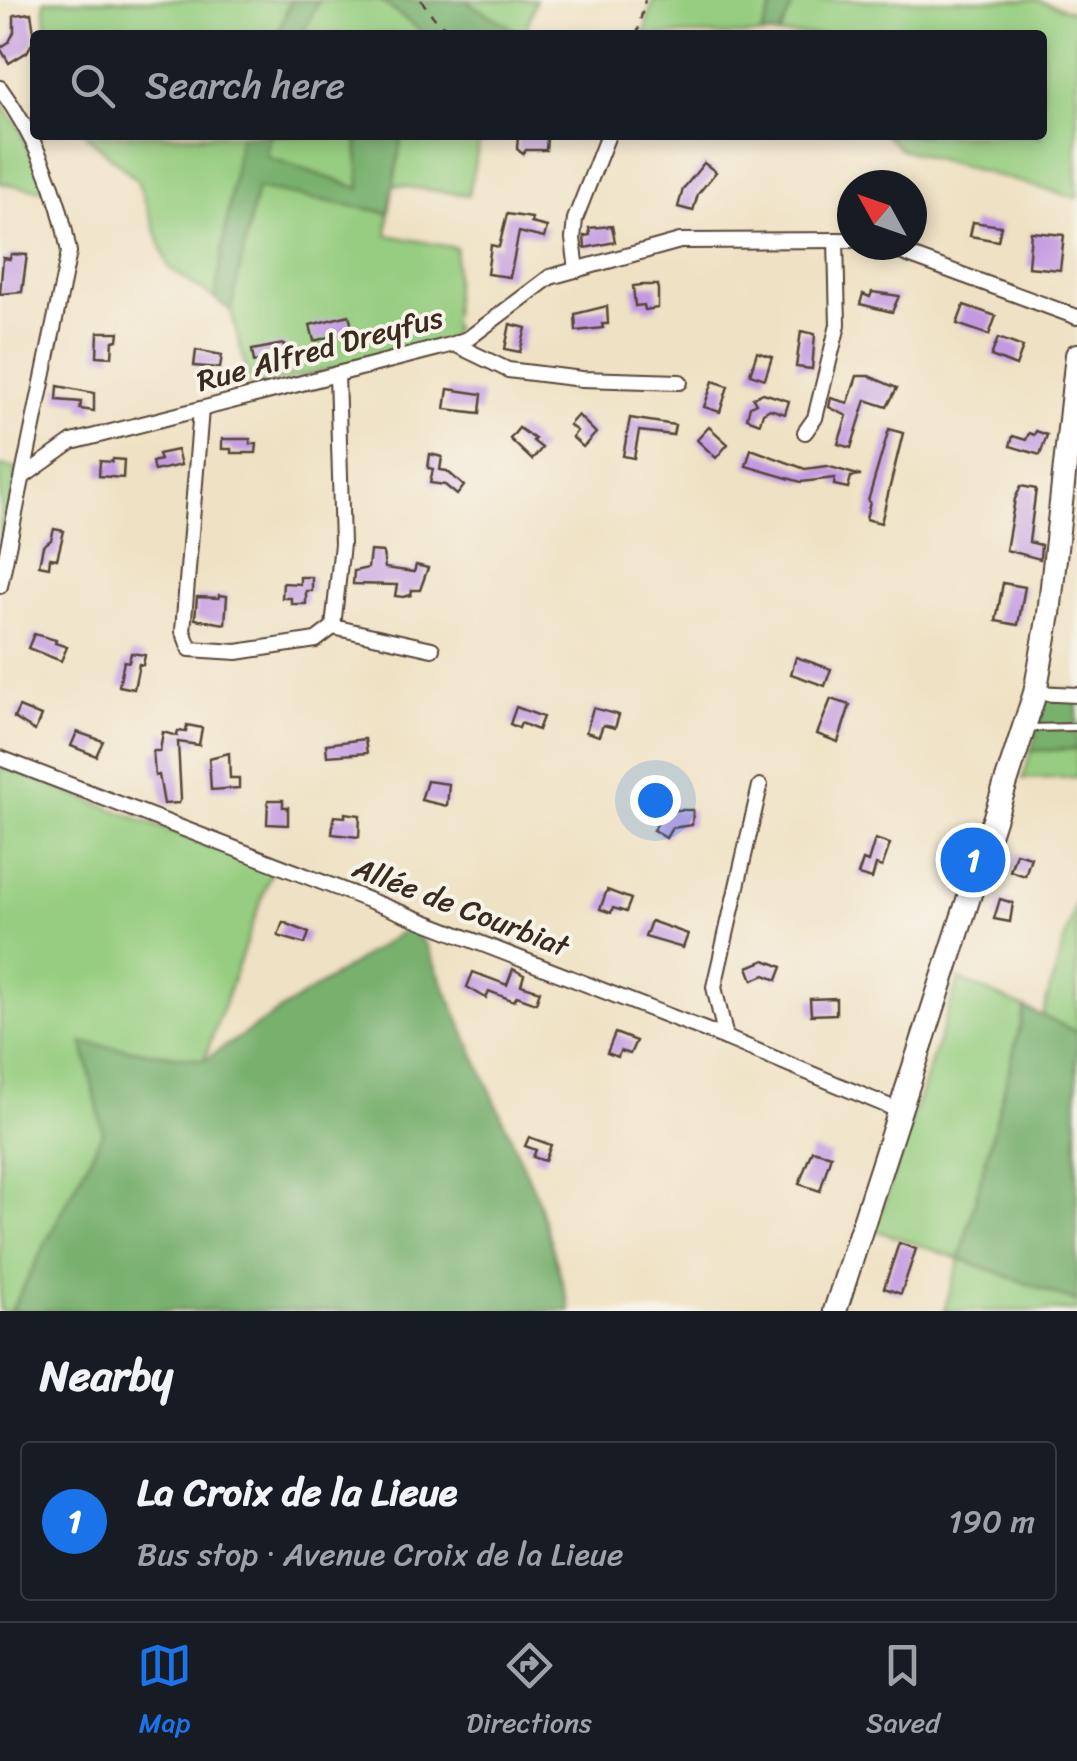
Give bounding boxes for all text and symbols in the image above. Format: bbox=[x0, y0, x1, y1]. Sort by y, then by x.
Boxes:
search box bbox=[30, 30, 1047, 140]
text: Search here bbox=[145, 52, 345, 119]
icon: search bbox=[65, 58, 120, 113]
north arrow bbox=[837, 170, 927, 260]
street label: Rue Alfred Dreyfus bbox=[191, 290, 450, 408]
your location bbox=[630, 775, 681, 826]
pin: 1 bbox=[940, 822, 1006, 898]
street label: Allée de Courbiat bbox=[344, 841, 579, 974]
text: Nearby bbox=[40, 1339, 173, 1413]
text: La Croix de la Lieue bbox=[137, 1459, 457, 1526]
text: 1 bbox=[68, 1493, 81, 1550]
text: 190 m bbox=[949, 1493, 1035, 1550]
text: Bus stop · Avenue Croix de la Lieue bbox=[137, 1526, 623, 1583]
tab: Map bbox=[137, 1638, 192, 1747]
tab: Directions bbox=[466, 1638, 592, 1747]
tab: Saved bbox=[866, 1638, 940, 1747]

